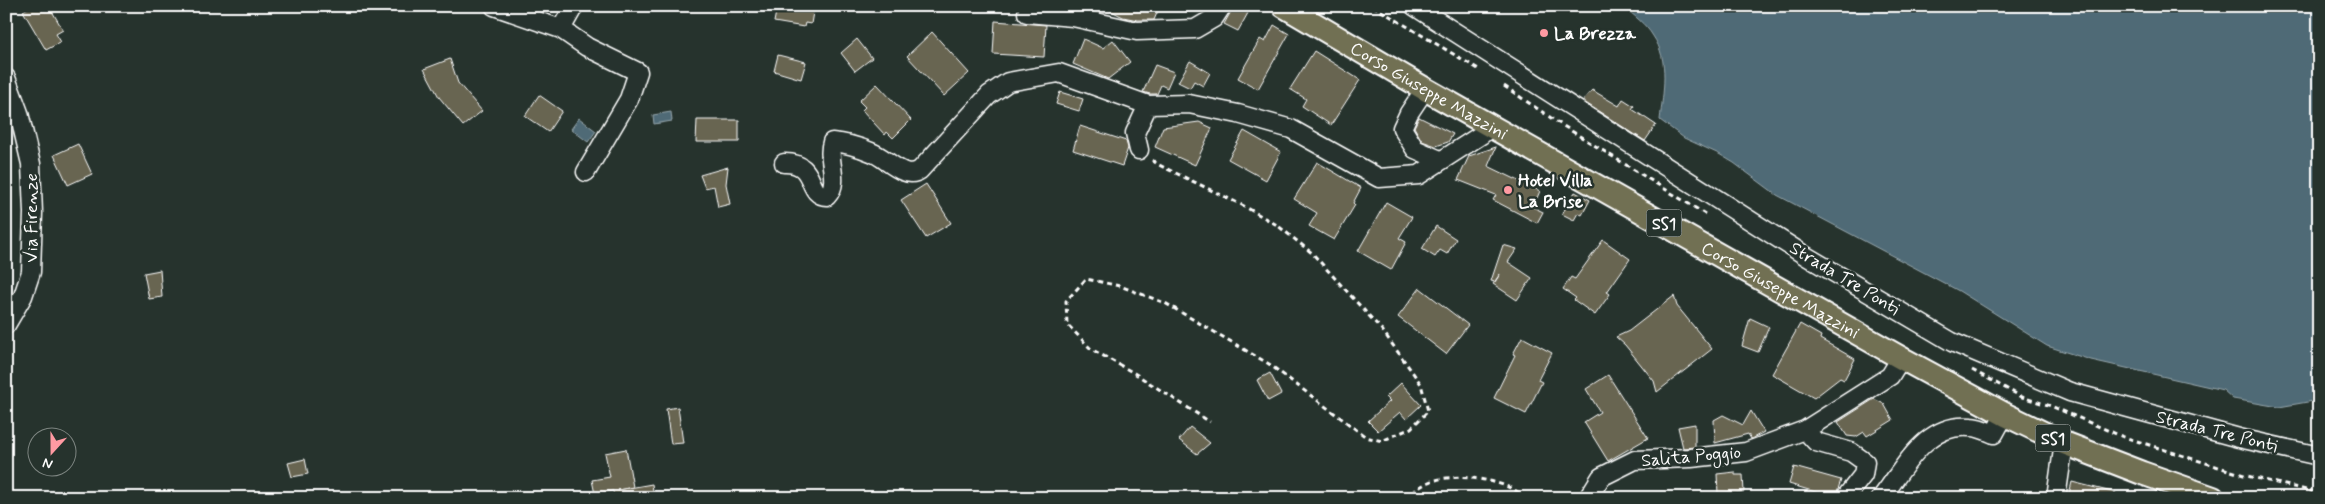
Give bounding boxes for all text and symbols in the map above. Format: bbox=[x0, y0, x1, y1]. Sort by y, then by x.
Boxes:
place label: La Brezza bbox=[1554, 22, 1637, 46]
marker: La Brezza bbox=[1538, 27, 1550, 39]
street label: Corso Giuseppe Mazzini bbox=[1345, 37, 1512, 146]
place label: Hotel Villa La Brise bbox=[1518, 169, 1593, 214]
street label: Via Firenze bbox=[20, 173, 44, 263]
marker: Hotel Villa La Brise bbox=[1502, 184, 1514, 196]
road number: SS1 bbox=[1646, 210, 1682, 237]
street label: Strada Tre Ponti bbox=[1785, 236, 1904, 321]
street label: Corso Giuseppe Mazzini bbox=[1697, 237, 1863, 345]
street label: Strada Tre Ponti bbox=[2153, 405, 2280, 459]
road number: SS1 bbox=[2036, 424, 2070, 452]
north arrow bbox=[28, 426, 78, 476]
street label: Salita Poggio bbox=[1640, 441, 1742, 474]
text: N bbox=[40, 453, 55, 473]

